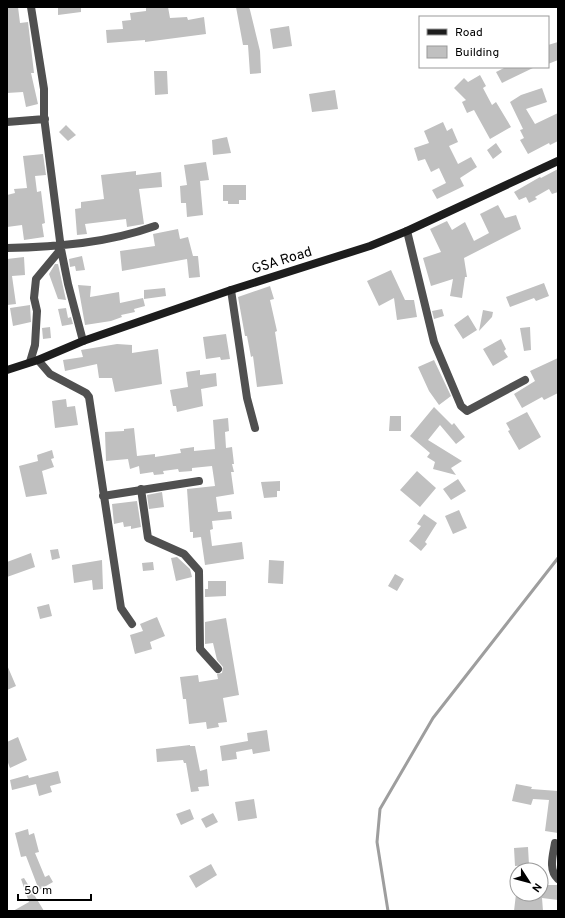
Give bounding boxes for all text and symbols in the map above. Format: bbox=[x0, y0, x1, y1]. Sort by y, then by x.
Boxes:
legend bbox=[419, 16, 549, 68]
text: Road bbox=[455, 25, 483, 41]
text: Building bbox=[455, 45, 499, 61]
street label: GSA Road bbox=[250, 244, 314, 278]
north arrow bbox=[509, 862, 549, 902]
scale bar bbox=[18, 876, 91, 902]
text: N bbox=[528, 880, 544, 895]
text: 50 m bbox=[24, 883, 52, 899]

